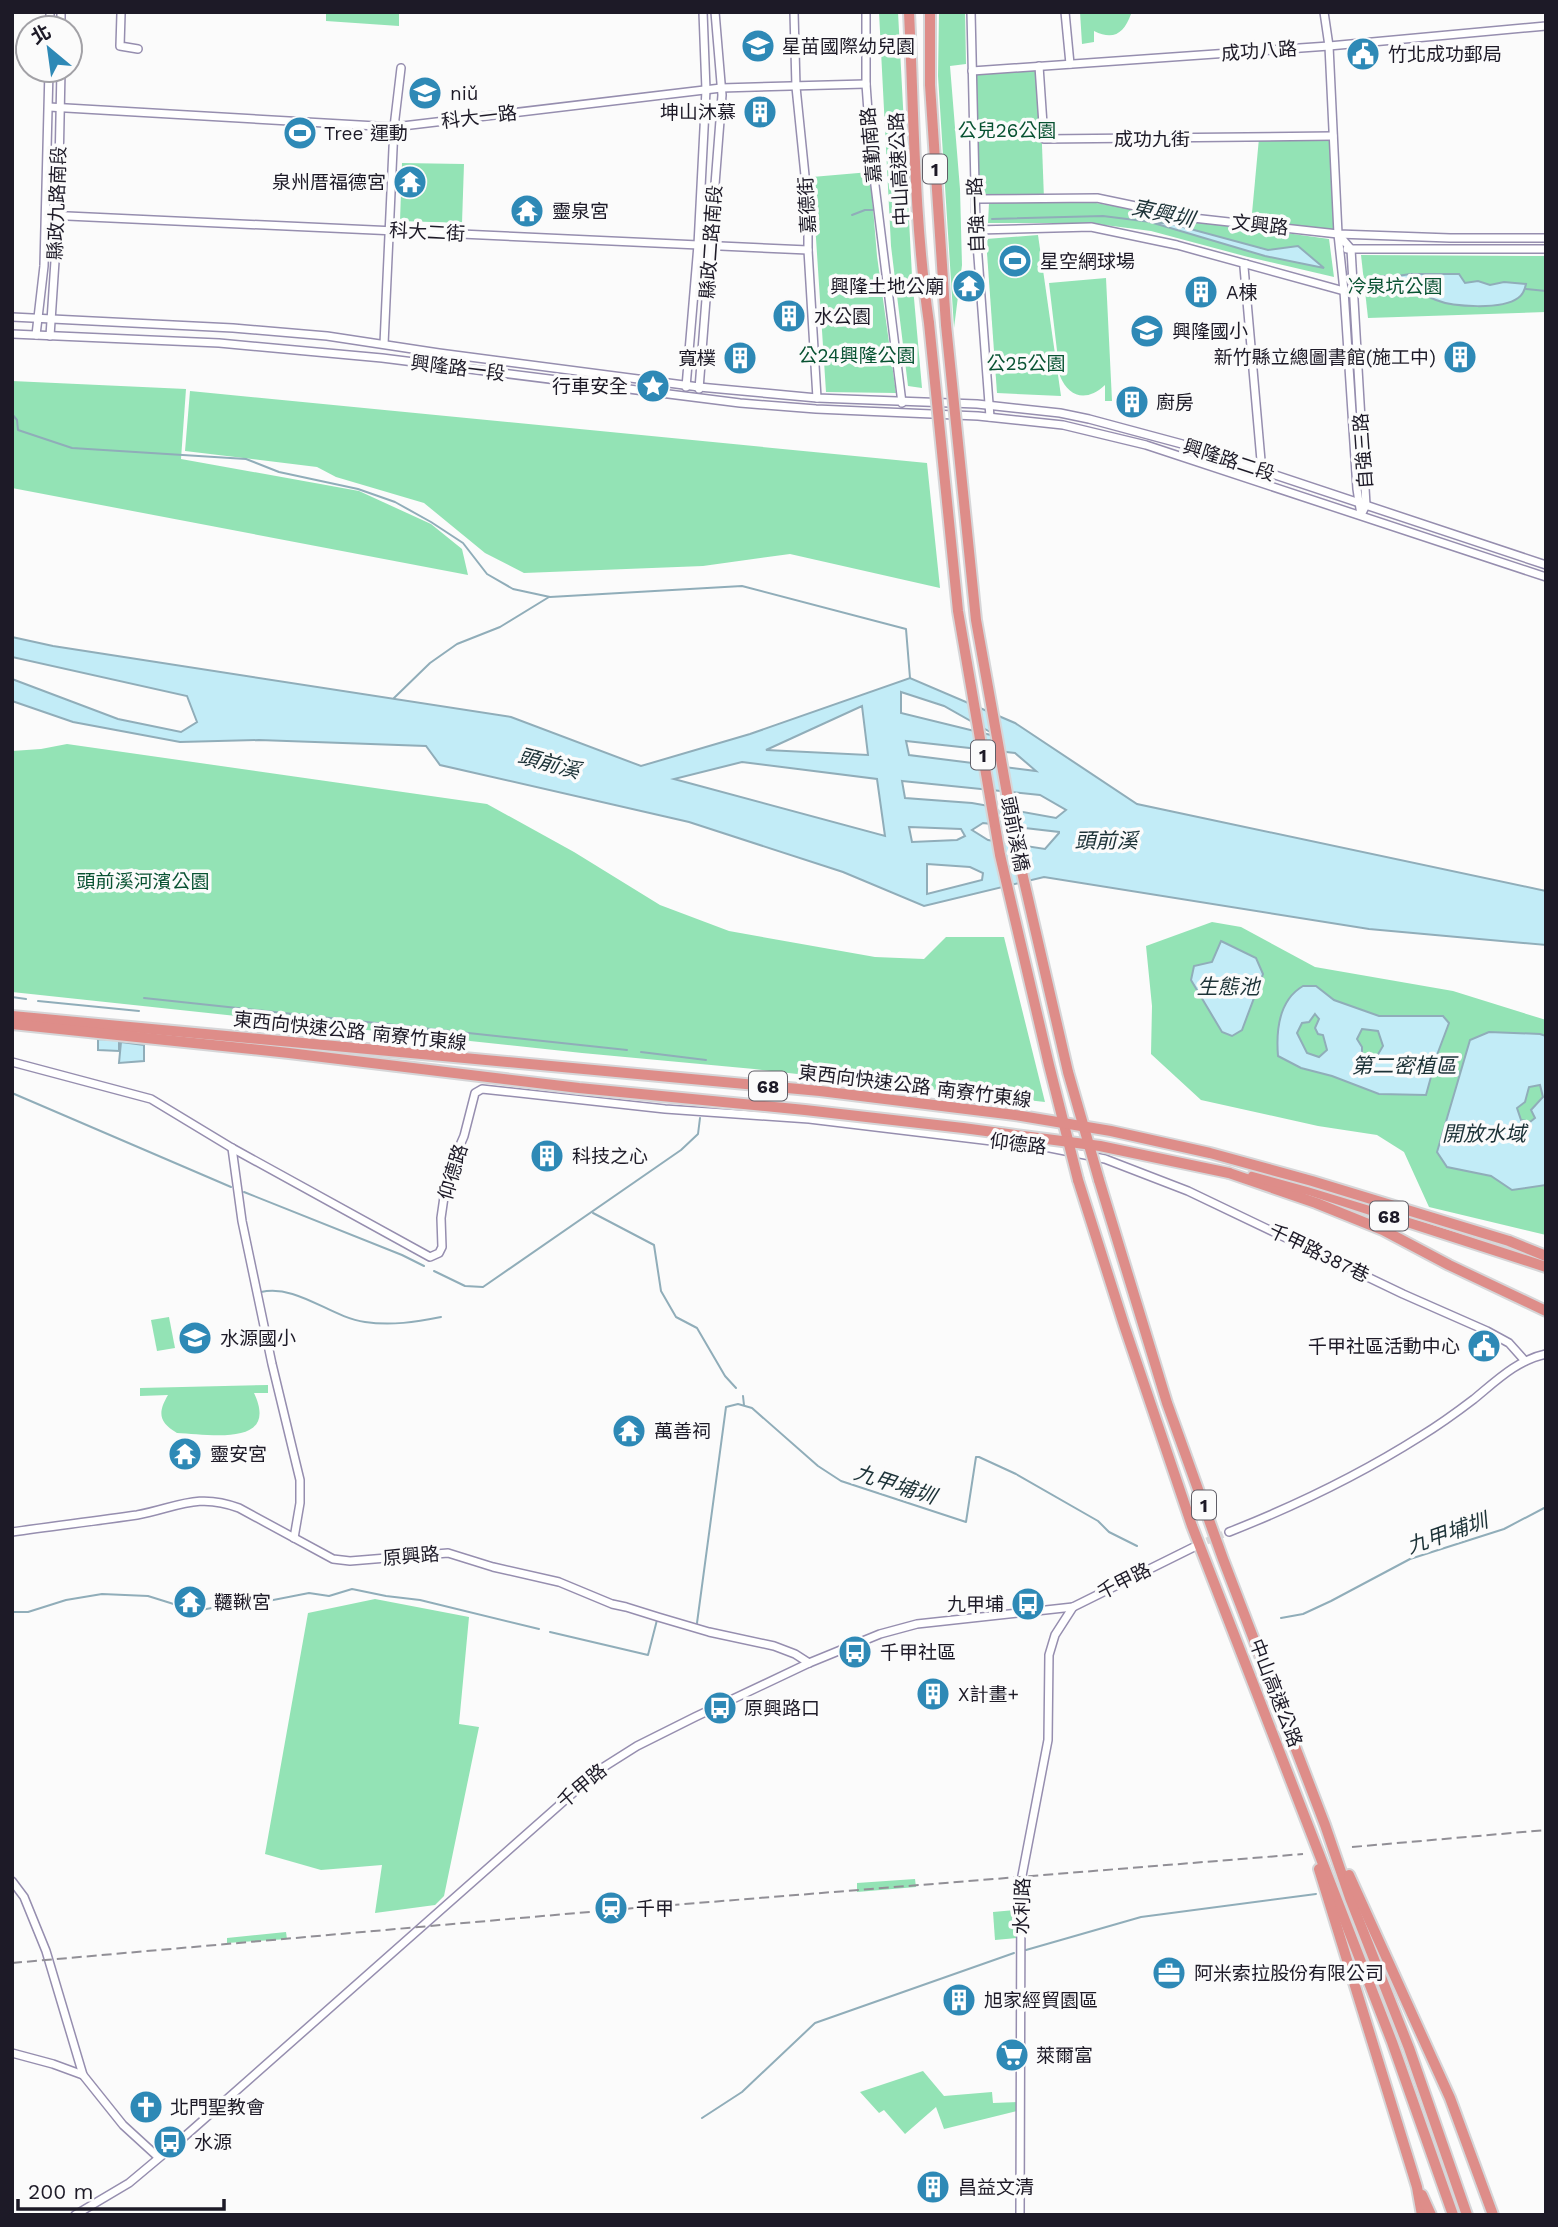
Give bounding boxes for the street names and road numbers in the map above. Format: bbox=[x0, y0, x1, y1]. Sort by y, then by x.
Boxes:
street label: 成功八路 bbox=[1220, 37, 1298, 65]
street label: 科大一路 bbox=[440, 101, 518, 133]
street label: 嘉勤南路 bbox=[856, 106, 886, 184]
street label: 中山高速公路 bbox=[885, 111, 913, 227]
street label: 成功九街 bbox=[1114, 128, 1190, 151]
street label: 縣政九路南段 bbox=[44, 146, 70, 260]
road number: 1 bbox=[923, 154, 947, 184]
street label: 嘉德街 bbox=[794, 176, 820, 234]
street label: 自強一路 bbox=[963, 177, 989, 253]
street label: 縣政二路南段 bbox=[696, 184, 726, 300]
street label: 文興路 bbox=[1230, 211, 1290, 239]
street label: 科大二街 bbox=[388, 219, 466, 245]
street label: 興隆路一段 bbox=[409, 351, 507, 385]
street label: 自強三路 bbox=[1349, 412, 1377, 490]
street label: 興隆路二段 bbox=[1180, 434, 1278, 486]
road number: 1 bbox=[971, 740, 995, 770]
street label: 頭前溪橋 bbox=[996, 794, 1034, 874]
street label: 東西向快速公路 南寮竹東線 bbox=[232, 1007, 468, 1055]
street label: 東西向快速公路 南寮竹東線 bbox=[797, 1060, 1033, 1112]
road number: 68 bbox=[749, 1072, 787, 1100]
street label: 仰德路 bbox=[988, 1129, 1048, 1159]
street label: 仰德路 bbox=[434, 1141, 472, 1203]
road number: 68 bbox=[1370, 1202, 1408, 1231]
street label: 千甲路387巷 bbox=[1265, 1219, 1373, 1287]
road number: 1 bbox=[1192, 1490, 1216, 1520]
street label: 原興路 bbox=[382, 1542, 440, 1570]
street label: 千甲路 bbox=[1093, 1558, 1155, 1604]
street label: 中山高速公路 bbox=[1245, 1636, 1307, 1750]
street label: 千甲路 bbox=[553, 1759, 611, 1813]
street label: 水利路 bbox=[1010, 1877, 1034, 1935]

